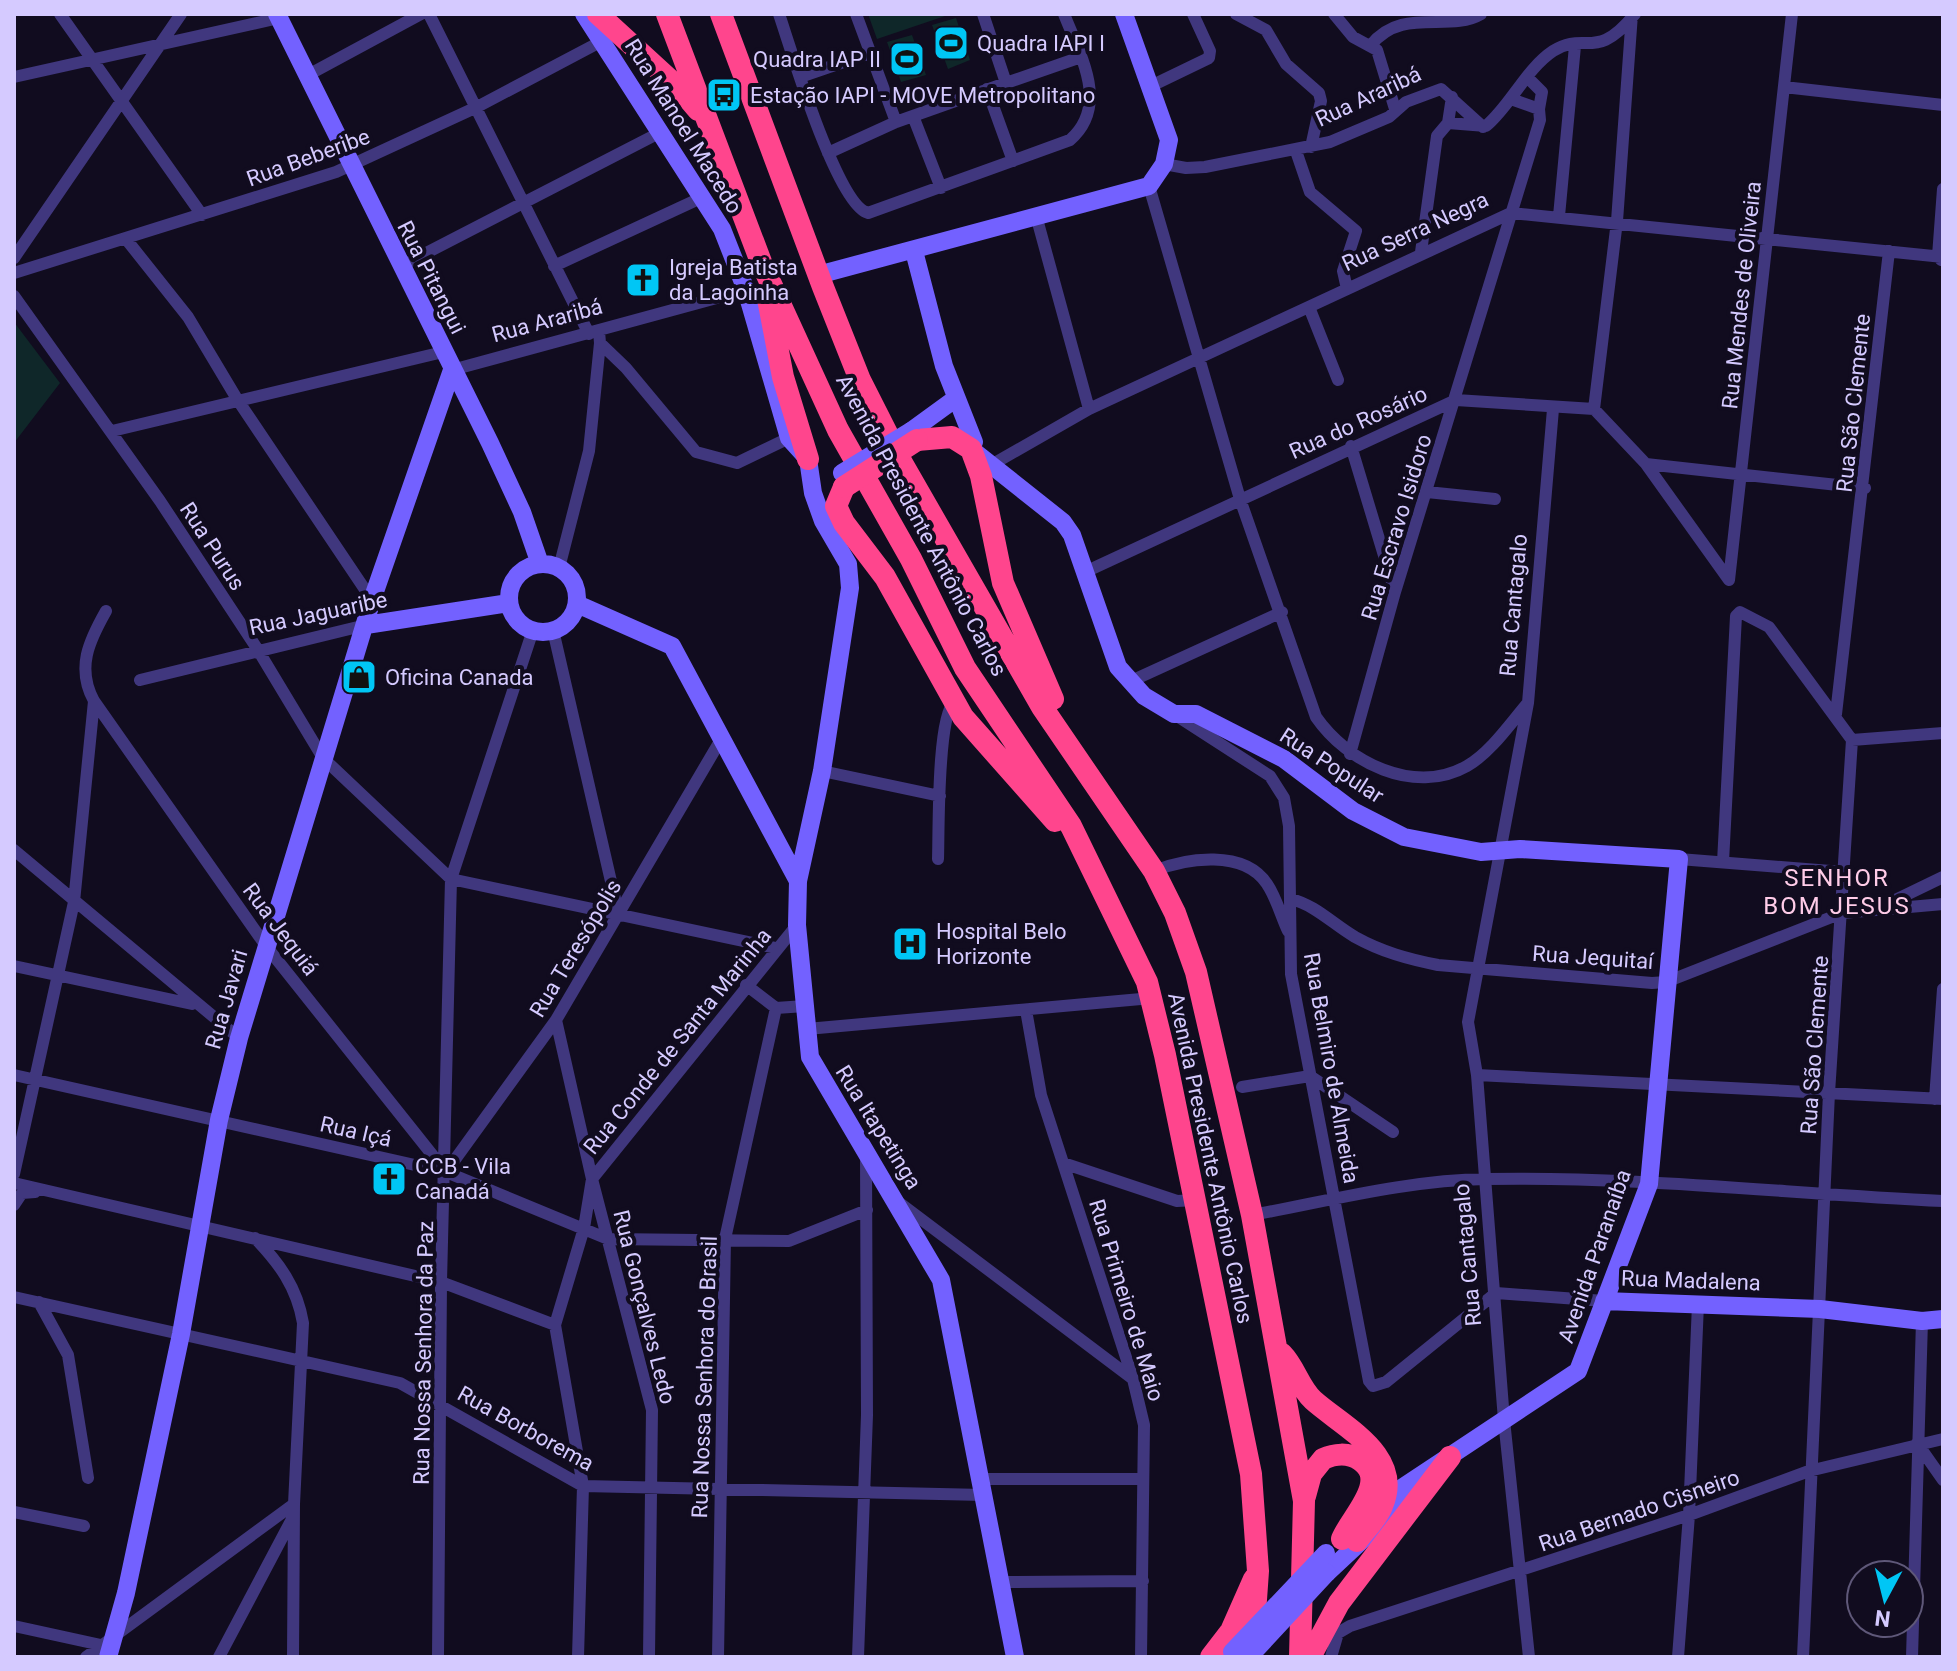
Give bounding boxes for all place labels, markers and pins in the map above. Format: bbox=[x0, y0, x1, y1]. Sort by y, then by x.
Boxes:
sports icon: Quadra IAPI I bbox=[932, 24, 970, 62]
place label: Quadra IAPI I bbox=[977, 31, 1105, 56]
sports icon: Quadra IAP II bbox=[888, 40, 926, 78]
place label: Quadra IAP II bbox=[753, 47, 881, 72]
bus stop icon: Estação IAPI - MOVE Metropolitano bbox=[705, 76, 743, 114]
place label: Estação IAPI - MOVE Metropolitano bbox=[750, 83, 1095, 108]
place label: Igreja Batista da Lagoinha bbox=[669, 255, 798, 305]
church icon: Igreja Batista da Lagoinha bbox=[624, 261, 662, 299]
shop icon: Oficina Canada bbox=[340, 658, 378, 696]
place label: Oficina Canada bbox=[385, 665, 534, 690]
place label: Hospital Belo Horizonte bbox=[936, 919, 1067, 969]
hospital icon: Hospital Belo Horizonte bbox=[891, 925, 929, 963]
place label: CCB - Vila Canadá bbox=[415, 1154, 511, 1204]
church icon: CCB - Vila Canadá bbox=[370, 1160, 408, 1198]

